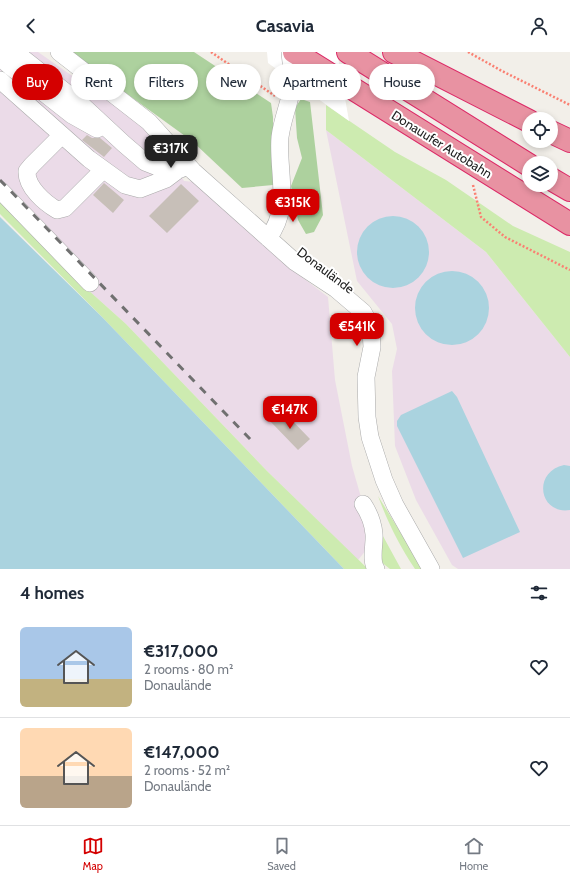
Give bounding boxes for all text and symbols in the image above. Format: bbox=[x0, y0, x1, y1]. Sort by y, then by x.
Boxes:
icon: back bbox=[20, 15, 42, 37]
text: Casavia bbox=[256, 15, 314, 37]
icon: person bbox=[528, 15, 550, 37]
chip: Buy bbox=[12, 64, 63, 100]
chip: Rent bbox=[71, 64, 126, 100]
chip: Filters bbox=[134, 64, 198, 100]
chip: New bbox=[206, 64, 261, 100]
chip: Apartment bbox=[269, 64, 361, 100]
chip: House bbox=[369, 64, 435, 100]
street label: Donauufer Autobahn bbox=[389, 107, 495, 181]
map controls bbox=[522, 112, 558, 192]
button: locate bbox=[522, 112, 558, 148]
pin: €317K bbox=[143, 135, 199, 169]
text: €317K bbox=[154, 140, 188, 156]
button: layers bbox=[522, 156, 558, 192]
pin: €315K bbox=[265, 189, 321, 223]
text: €315K bbox=[275, 194, 311, 210]
street label: Donaulände bbox=[294, 243, 358, 297]
pin: €541K bbox=[329, 313, 385, 347]
text: €541K bbox=[339, 318, 375, 334]
pin: €147K bbox=[262, 396, 318, 430]
text: €147K bbox=[272, 401, 308, 417]
icon: filters bbox=[528, 582, 550, 604]
text: 4 homes bbox=[20, 583, 84, 603]
text: €317,000 bbox=[144, 641, 218, 661]
icon: home bbox=[52, 643, 100, 691]
icon: heart bbox=[528, 656, 550, 678]
text: 2 rooms · 80 m² bbox=[144, 661, 233, 677]
text: Donaulände bbox=[144, 677, 211, 693]
text: €147,000 bbox=[144, 742, 220, 762]
icon: home bbox=[52, 744, 100, 792]
icon: heart bbox=[528, 757, 550, 779]
text: 2 rooms · 52 m² bbox=[144, 762, 230, 778]
text: Donaulände bbox=[144, 778, 211, 794]
tab: Map bbox=[82, 835, 104, 873]
tab: Saved bbox=[267, 835, 296, 873]
tab: Home bbox=[459, 835, 488, 873]

